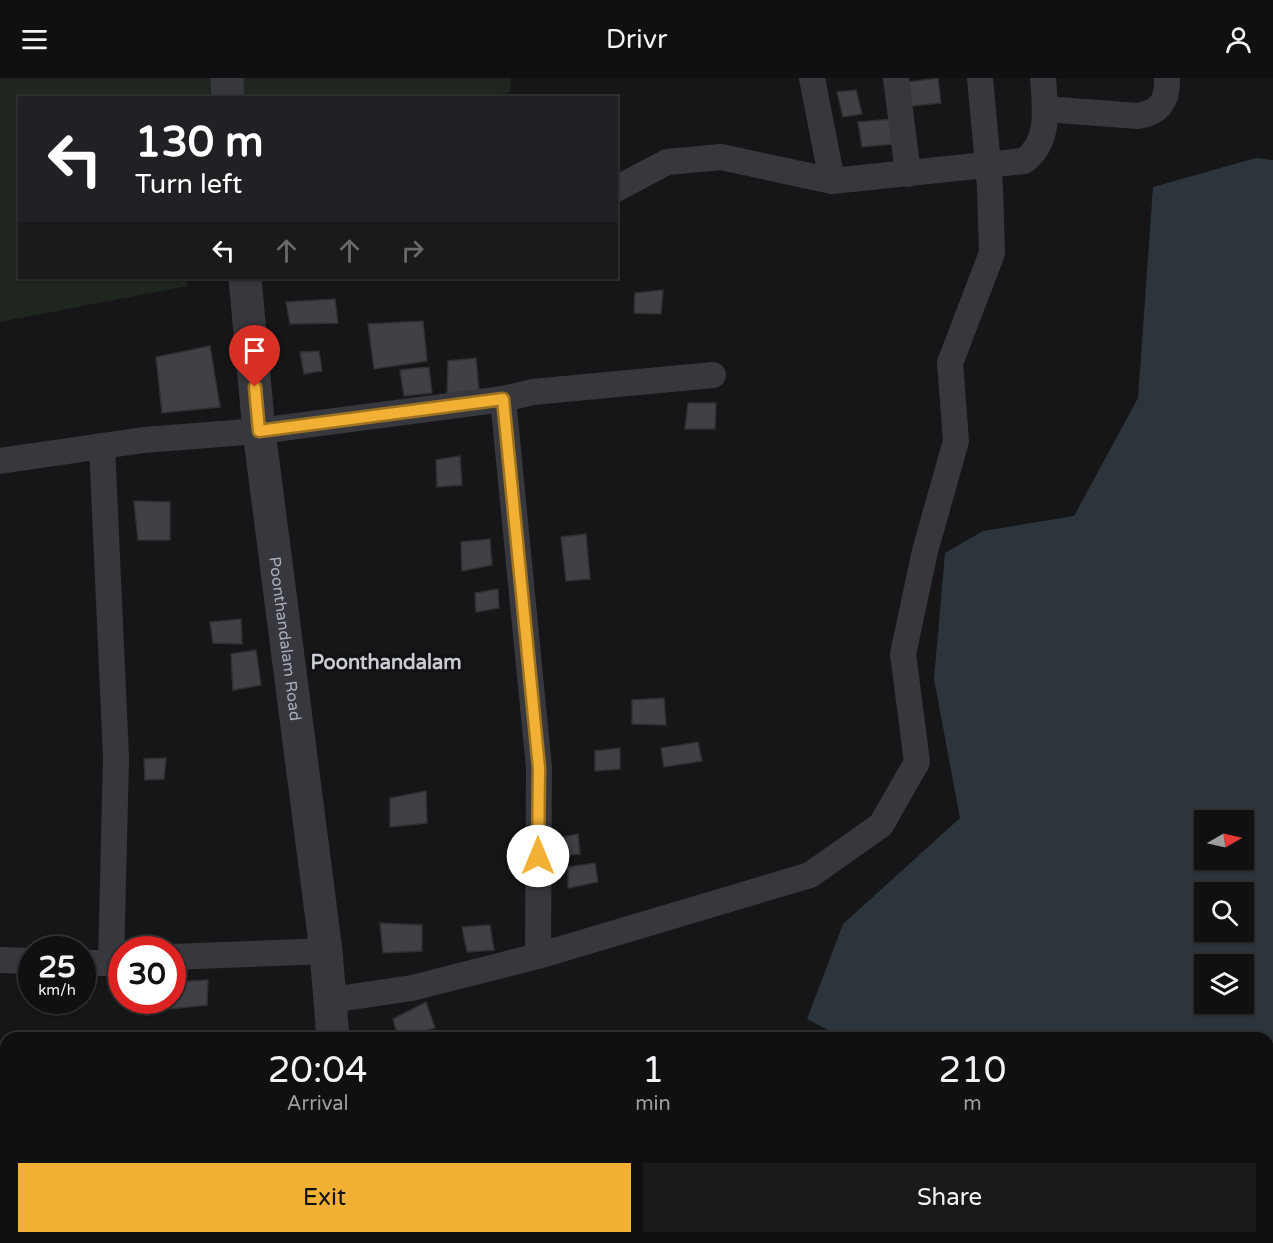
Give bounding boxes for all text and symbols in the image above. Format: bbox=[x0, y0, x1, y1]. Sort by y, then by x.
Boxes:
icon: menu bbox=[18, 23, 51, 56]
text: Drivr bbox=[606, 23, 667, 56]
icon: person bbox=[1222, 23, 1255, 56]
text: 130 m bbox=[135, 117, 264, 168]
icon: left bbox=[36, 120, 114, 198]
text: Turn left bbox=[135, 168, 242, 201]
icon: left bbox=[207, 234, 240, 267]
icon: ahead bbox=[270, 234, 303, 267]
icon: ahead bbox=[333, 234, 366, 267]
icon: right bbox=[396, 234, 429, 267]
pin bbox=[229, 325, 280, 387]
icon: arrive bbox=[238, 334, 271, 367]
street label: Poonthandalam Road bbox=[264, 555, 305, 722]
district label: Poonthandalam bbox=[310, 651, 462, 675]
north arrow bbox=[1194, 810, 1254, 870]
map controls bbox=[1194, 810, 1254, 1014]
position arrow bbox=[506, 824, 570, 888]
button: search bbox=[1194, 882, 1254, 942]
speed limit sign: 30 bbox=[108, 936, 186, 1014]
text: 25 bbox=[38, 949, 76, 986]
button: layers bbox=[1194, 954, 1254, 1014]
text: km/h bbox=[38, 981, 76, 999]
text: 20:04 bbox=[268, 1049, 368, 1092]
text: 1 bbox=[642, 1049, 664, 1092]
text: 210 bbox=[938, 1049, 1006, 1092]
text: Arrival bbox=[287, 1092, 349, 1116]
text: min bbox=[635, 1092, 671, 1116]
text: m bbox=[963, 1092, 982, 1116]
button: Exit bbox=[18, 1163, 631, 1232]
button: Share bbox=[643, 1163, 1256, 1232]

